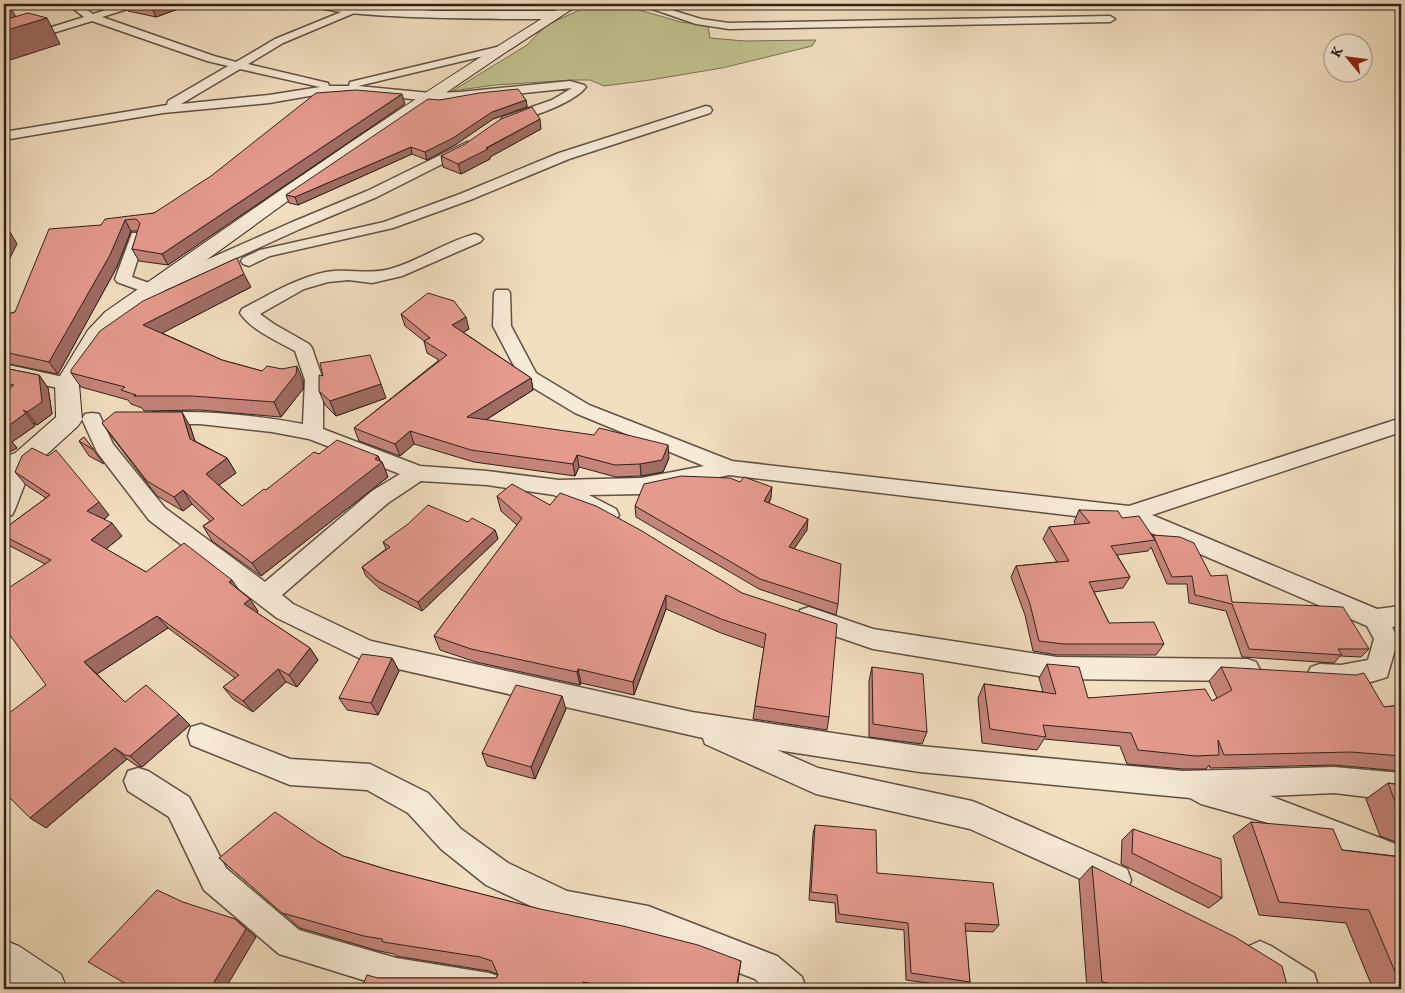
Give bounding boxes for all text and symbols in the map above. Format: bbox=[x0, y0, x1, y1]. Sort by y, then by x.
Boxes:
north arrow bbox=[1322, 32, 1372, 82]
text: K bbox=[1327, 43, 1349, 61]

